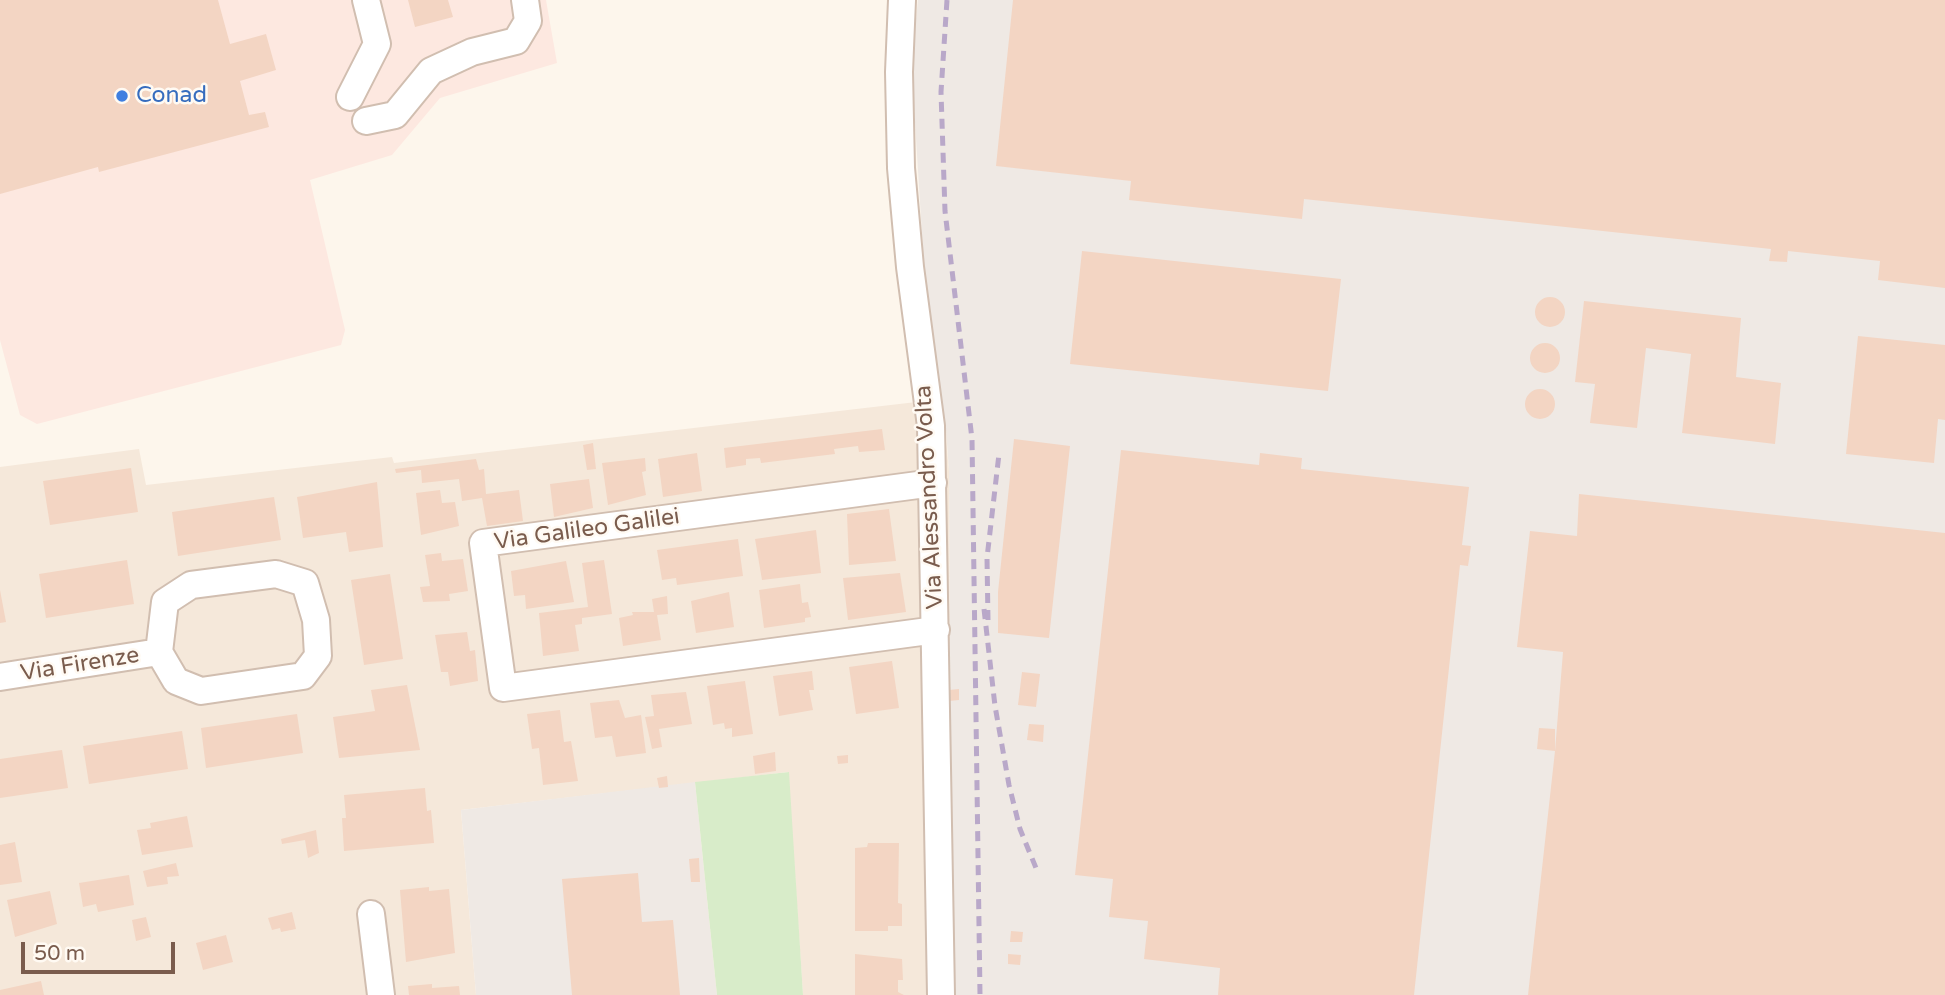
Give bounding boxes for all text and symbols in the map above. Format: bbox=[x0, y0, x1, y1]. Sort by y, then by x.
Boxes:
place label: Conad bbox=[136, 82, 207, 110]
marker: Conad bbox=[114, 88, 130, 104]
street label: Via Alessandro Volta bbox=[910, 384, 950, 610]
street label: Via Galileo Galilei bbox=[492, 503, 682, 557]
street label: Via Firenze bbox=[19, 642, 141, 688]
scale bar bbox=[24, 928, 178, 972]
text: 50 m bbox=[34, 941, 85, 966]

